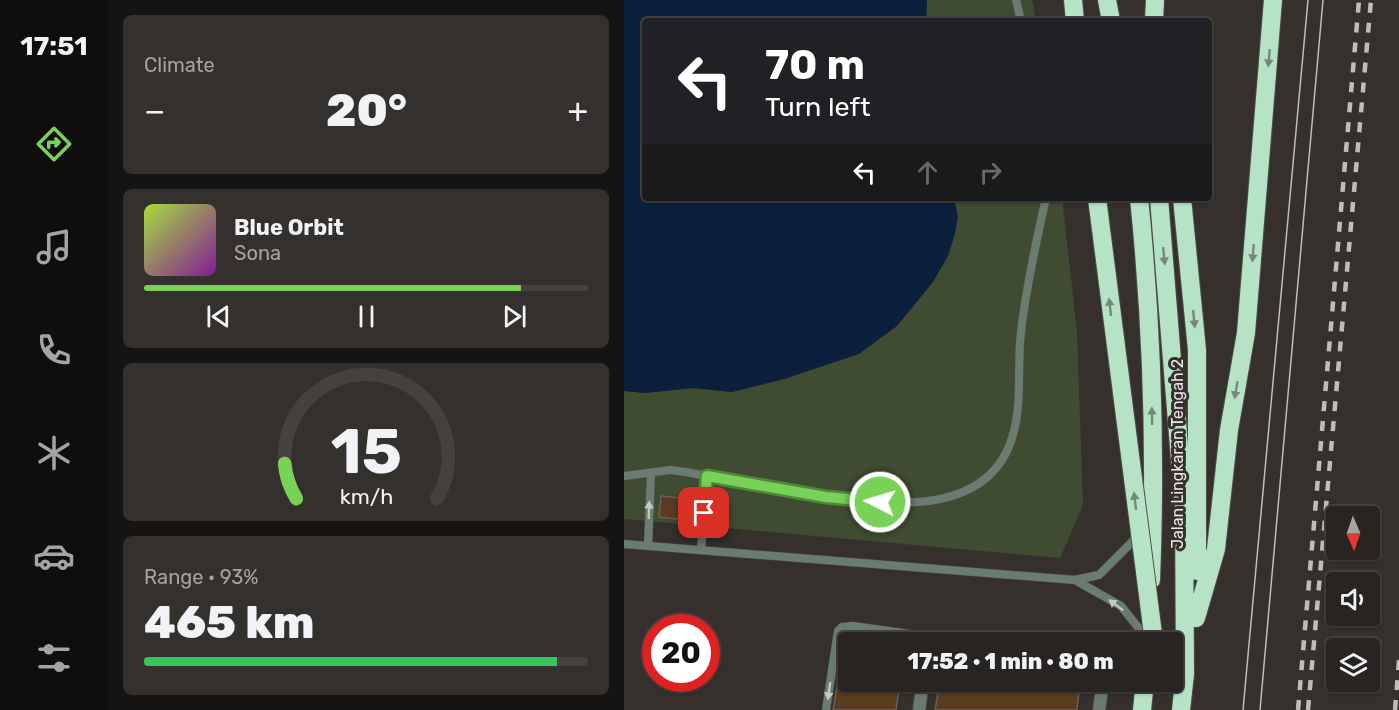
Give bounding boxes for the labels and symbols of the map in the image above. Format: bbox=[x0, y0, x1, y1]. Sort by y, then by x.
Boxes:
one-way arrow bbox=[1264, 49, 1273, 68]
one-way arrow bbox=[1248, 243, 1257, 262]
one-way arrow bbox=[1159, 247, 1169, 266]
one-way arrow bbox=[1106, 298, 1115, 317]
one-way arrow bbox=[1189, 309, 1199, 328]
street label: Jalan Lingkaran Tengah 2 bbox=[1168, 359, 1187, 549]
one-way arrow bbox=[1231, 381, 1240, 400]
one-way arrow bbox=[1147, 406, 1157, 425]
position arrow bbox=[848, 470, 912, 534]
pin bbox=[678, 487, 729, 538]
one-way arrow bbox=[1131, 491, 1140, 510]
one-way arrow bbox=[645, 500, 654, 519]
north arrow bbox=[1326, 506, 1380, 560]
one-way arrow bbox=[1109, 599, 1125, 611]
speed limit sign: 20 bbox=[642, 614, 720, 692]
one-way arrow bbox=[825, 682, 834, 701]

